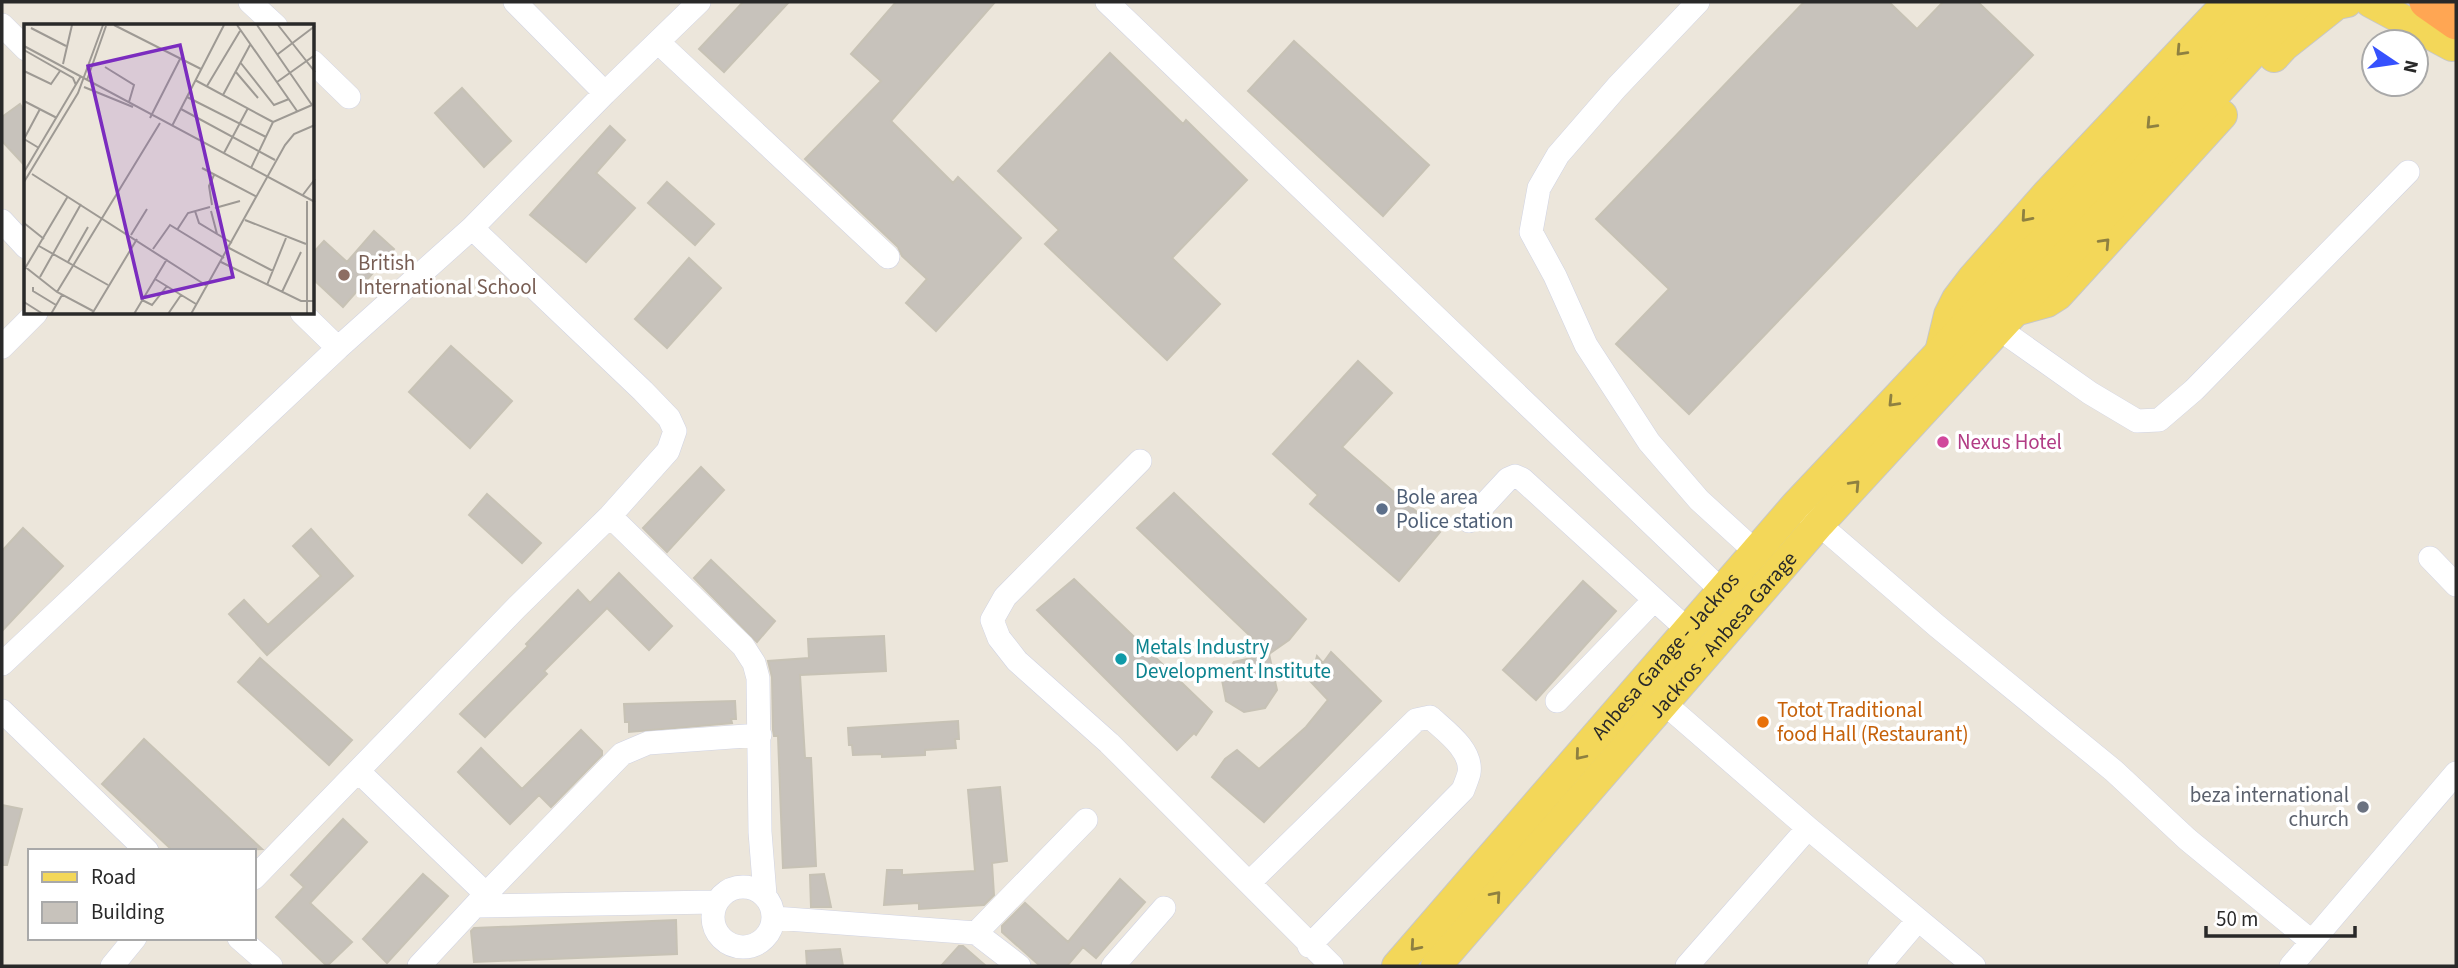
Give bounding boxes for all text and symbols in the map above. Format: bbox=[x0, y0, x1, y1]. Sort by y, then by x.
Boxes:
inset map bbox=[24, 24, 315, 315]
north arrow bbox=[2360, 28, 2430, 98]
one-way arrow bbox=[2176, 43, 2189, 56]
text: N bbox=[2396, 57, 2425, 76]
one-way arrow bbox=[2146, 116, 2159, 129]
one-way arrow bbox=[2022, 209, 2034, 222]
one-way arrow bbox=[2097, 238, 2110, 251]
place label: British International School bbox=[358, 248, 537, 302]
marker: British International School bbox=[336, 267, 352, 283]
one-way arrow bbox=[1889, 394, 1902, 407]
place label: Nexus Hotel bbox=[1957, 427, 2062, 457]
marker: Nexus Hotel bbox=[1935, 434, 1951, 450]
one-way arrow bbox=[1847, 480, 1860, 493]
place label: Bole area Police station bbox=[1396, 482, 1514, 536]
marker: Bole area Police station bbox=[1374, 501, 1390, 517]
street label: Jackros - Anbesa Garage bbox=[1642, 545, 1804, 725]
street label: Anbesa Garage - Jackros bbox=[1584, 565, 1746, 746]
place label: Metals Industry Development Institute bbox=[1135, 632, 1331, 686]
marker: Metals Industry Development Institute bbox=[1113, 651, 1129, 667]
place label: Totot Traditional food Hall (Restaurant) bbox=[1777, 695, 1969, 749]
marker: Totot Traditional food Hall (Restaurant) bbox=[1755, 714, 1771, 730]
one-way arrow bbox=[1575, 747, 1588, 760]
place label: beza international church bbox=[2190, 780, 2349, 834]
marker: beza international church bbox=[2355, 799, 2371, 815]
legend bbox=[28, 849, 256, 940]
text: Road bbox=[91, 862, 136, 892]
one-way arrow bbox=[1488, 891, 1500, 904]
scale bar bbox=[2206, 894, 2355, 938]
text: Building bbox=[91, 897, 165, 927]
text: 50 m bbox=[2216, 904, 2258, 934]
one-way arrow bbox=[1411, 937, 1423, 950]

